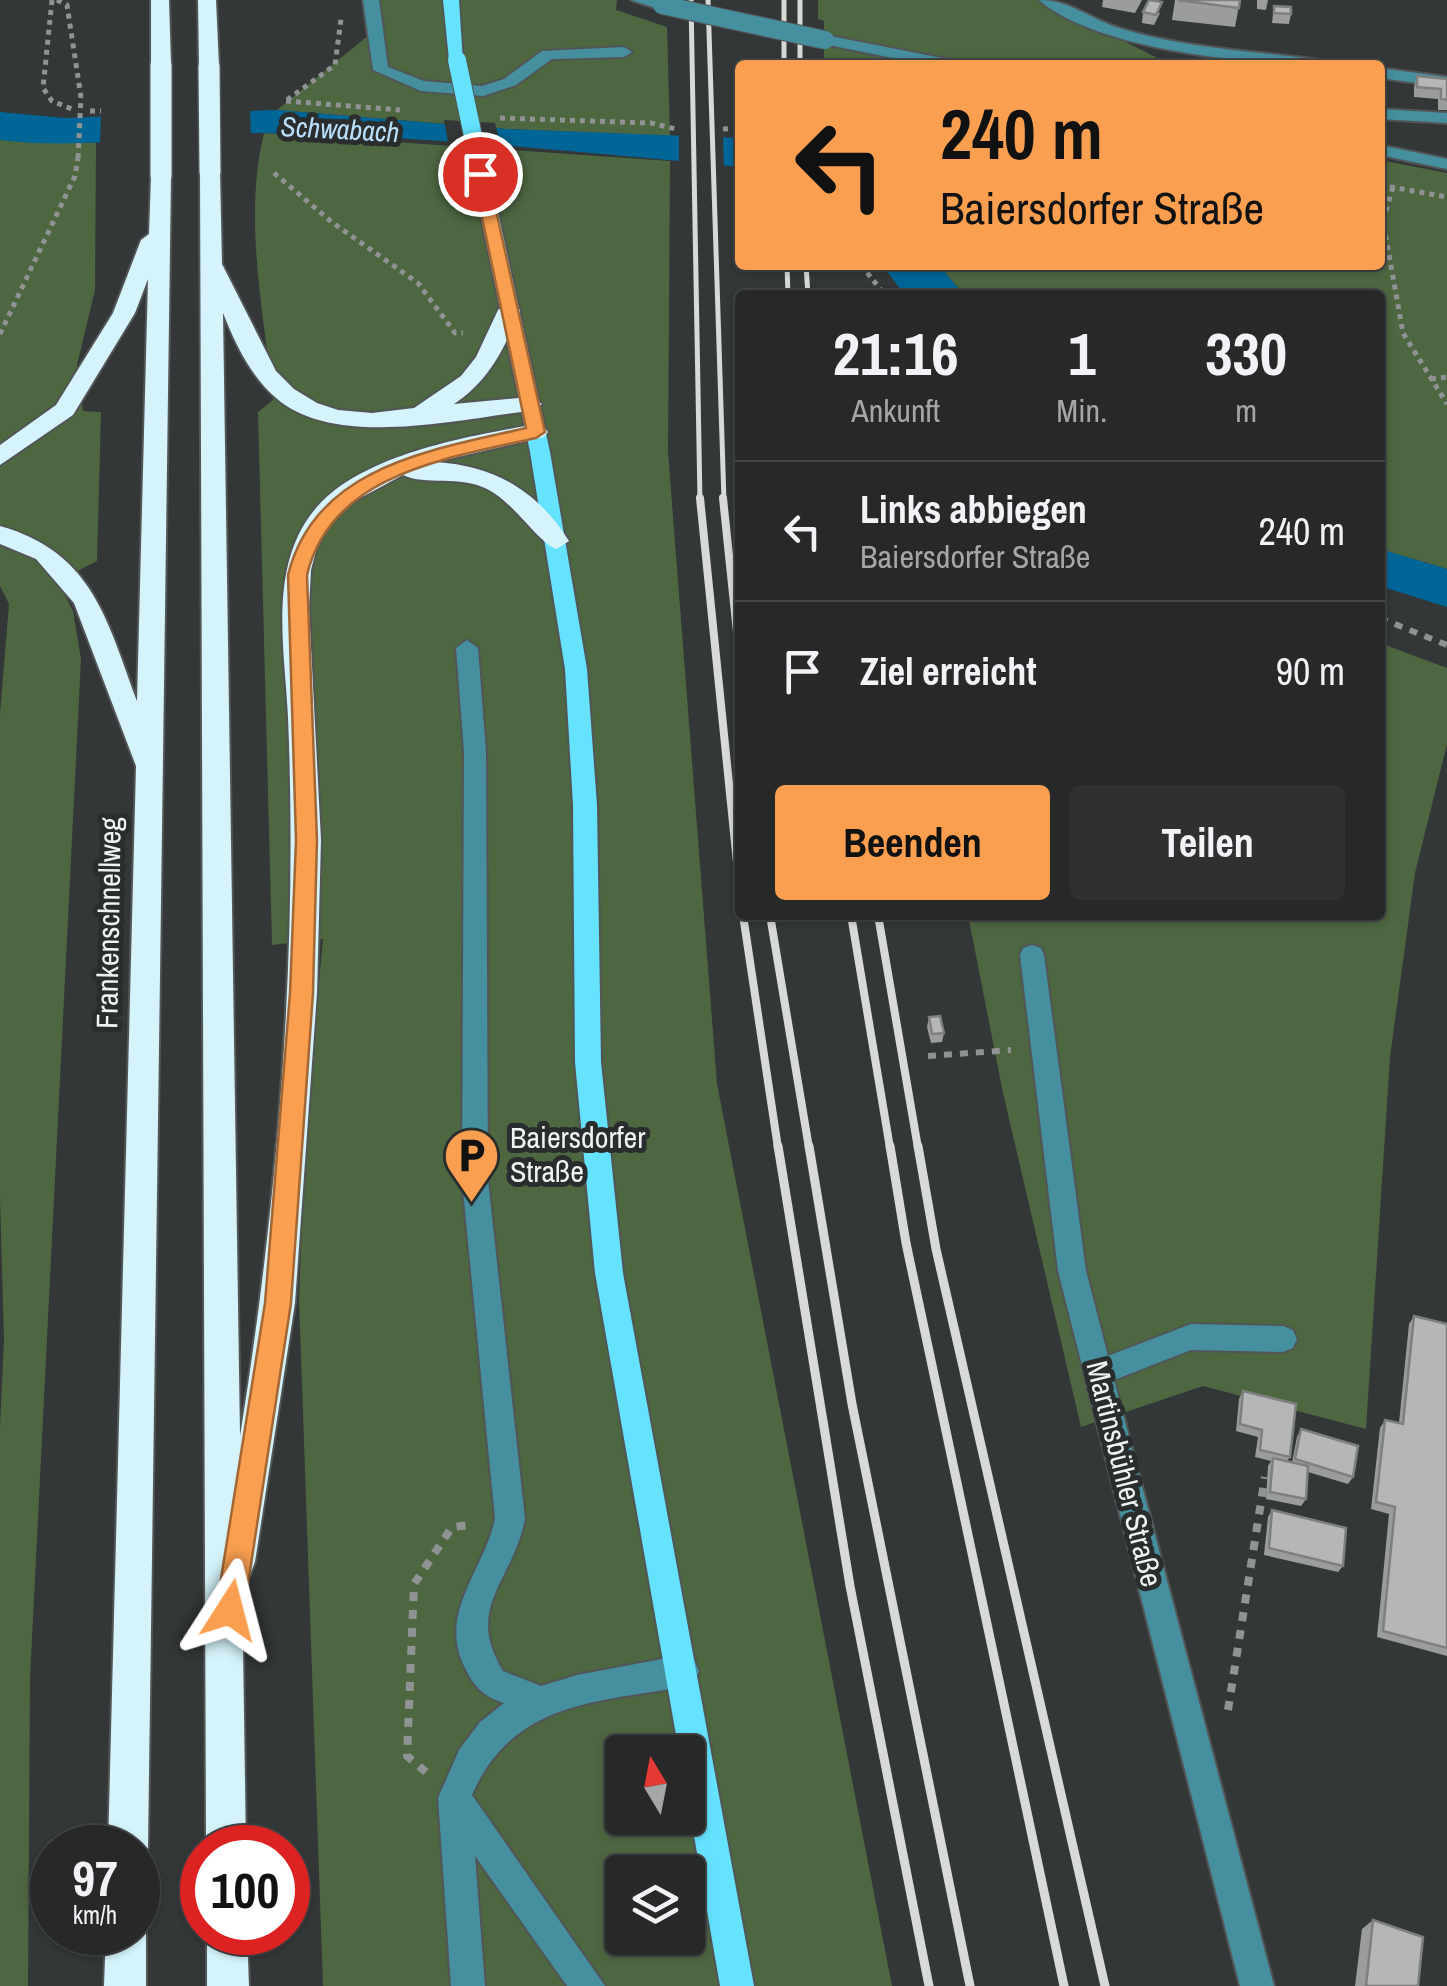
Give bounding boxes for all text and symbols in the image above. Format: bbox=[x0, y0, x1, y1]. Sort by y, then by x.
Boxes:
text: 240 m bbox=[940, 87, 1103, 181]
icon: left bbox=[775, 100, 905, 230]
water label: Schwabach bbox=[280, 107, 400, 151]
pin bbox=[438, 132, 523, 217]
icon: arrive bbox=[453, 147, 508, 202]
text: Baiersdorfer Straße bbox=[940, 177, 1264, 238]
text: 21:16 bbox=[833, 313, 959, 394]
text: 1 bbox=[1068, 313, 1096, 394]
text: 330 bbox=[1205, 313, 1287, 394]
text: Ankunft bbox=[851, 389, 940, 432]
text: Min. bbox=[1056, 389, 1107, 432]
text: m bbox=[1235, 389, 1257, 432]
text: Links abbiegen bbox=[860, 484, 1087, 535]
icon: left bbox=[775, 504, 830, 559]
text: 240 m bbox=[1258, 506, 1345, 557]
text: Baiersdorfer Straße bbox=[860, 535, 1090, 578]
icon: arrive bbox=[775, 644, 830, 699]
text: Ziel erreicht bbox=[860, 646, 1037, 697]
text: 90 m bbox=[1276, 646, 1345, 697]
button: Beenden bbox=[775, 785, 1050, 900]
button: Teilen bbox=[1070, 785, 1345, 900]
street label: Frankenschnellweg bbox=[86, 816, 130, 1029]
place label: Baiersdorfer Straße bbox=[510, 1117, 646, 1191]
parking icon: Baiersdorfer Straße bbox=[441, 1125, 501, 1204]
street label: Martinsbühler Straße bbox=[1078, 1357, 1172, 1591]
position arrow bbox=[178, 1558, 282, 1662]
north arrow bbox=[605, 1735, 705, 1835]
map controls bbox=[605, 1735, 705, 1955]
speed limit sign: 100 bbox=[180, 1825, 310, 1955]
text: 97 bbox=[72, 1844, 118, 1912]
button: layers bbox=[605, 1855, 705, 1955]
text: km/h bbox=[73, 1898, 117, 1932]

